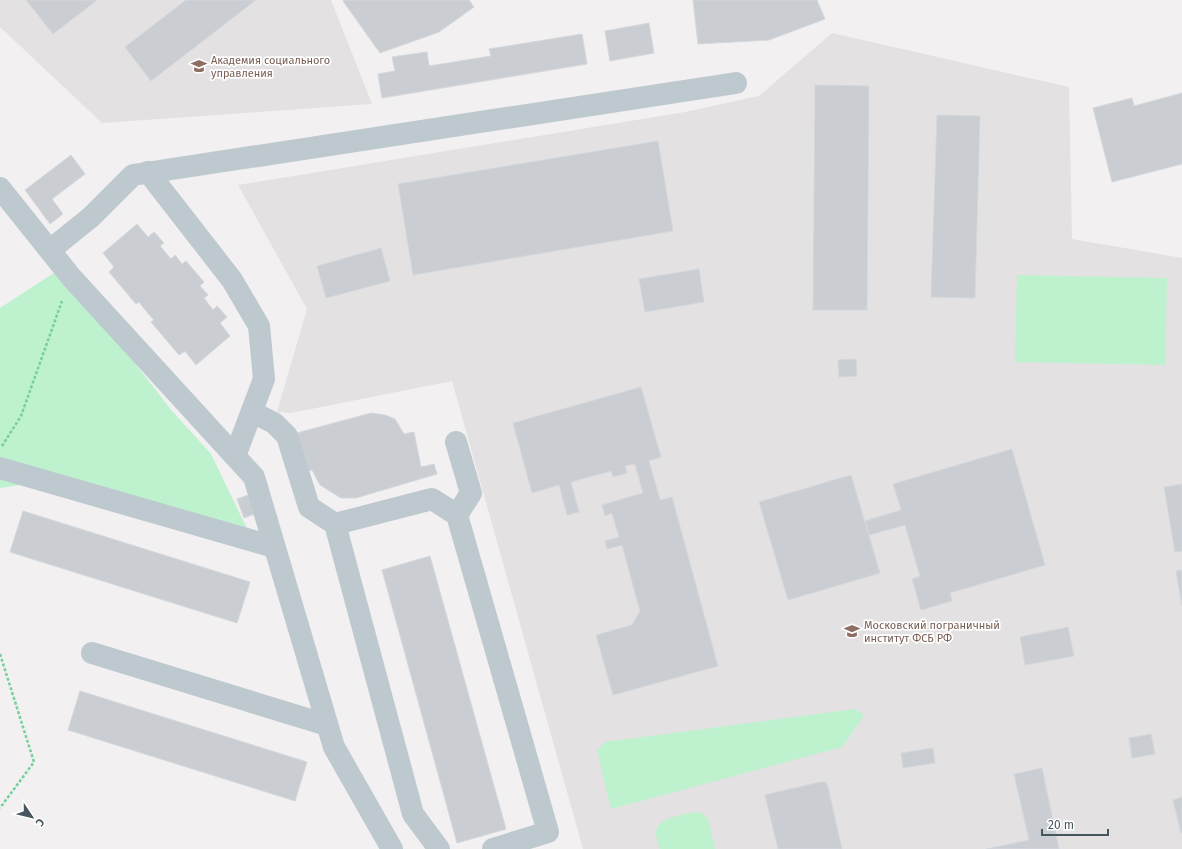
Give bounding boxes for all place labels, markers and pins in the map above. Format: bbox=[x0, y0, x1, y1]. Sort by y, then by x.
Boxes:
place label: Академия социального управления bbox=[211, 54, 330, 80]
school or university icon: Академия социального управления bbox=[190, 57, 208, 75]
place label: Московский пограничный институт ФСБ РФ bbox=[864, 619, 1000, 645]
school or university icon: Московский пограничный институт ФСБ РФ bbox=[843, 622, 861, 640]

